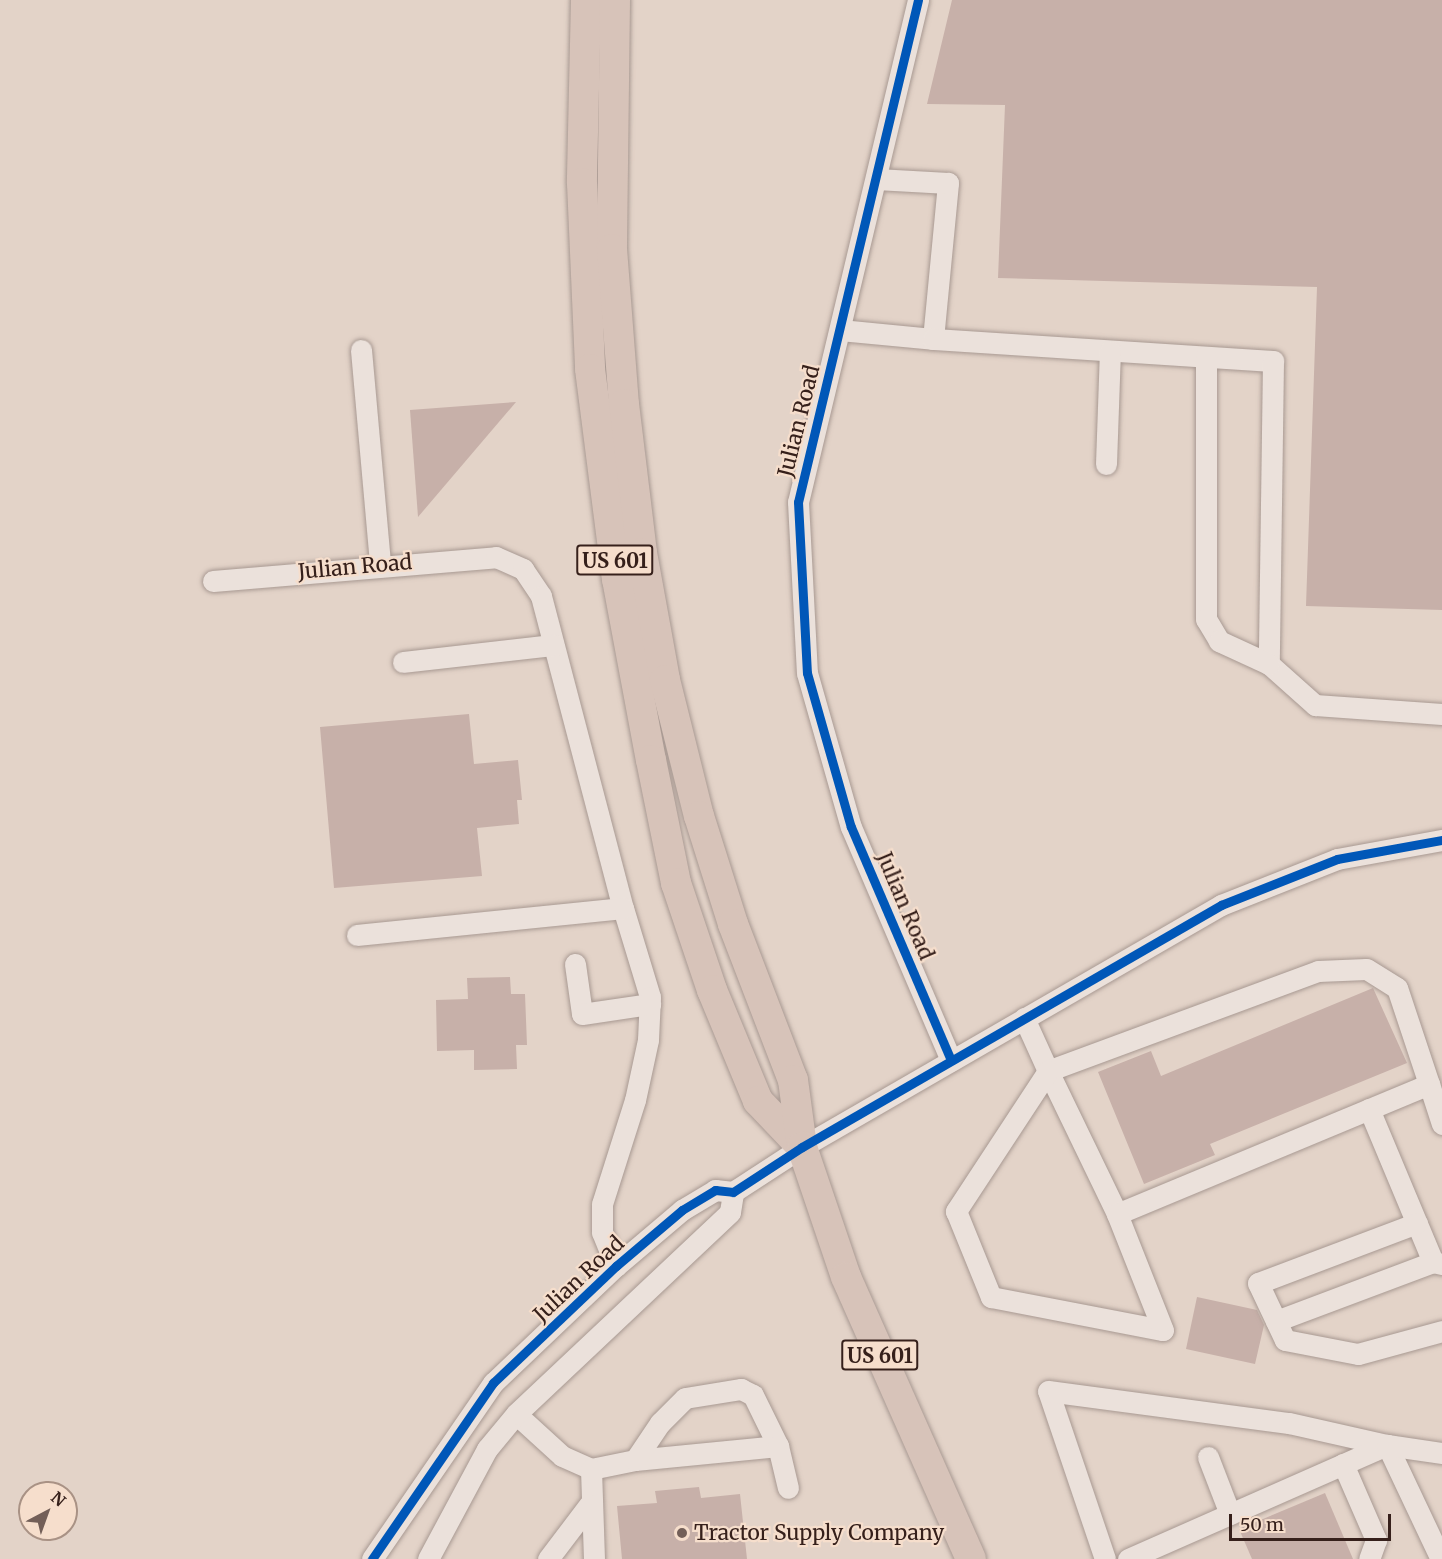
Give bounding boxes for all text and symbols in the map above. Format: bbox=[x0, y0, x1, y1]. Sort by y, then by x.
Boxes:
street label: Julian Road bbox=[773, 362, 825, 480]
road number: US 601 bbox=[576, 543, 654, 577]
street label: Julian Road bbox=[297, 549, 413, 585]
street label: Julian Road bbox=[871, 848, 939, 964]
street label: Julian Road bbox=[529, 1231, 629, 1327]
road number: US 601 bbox=[841, 1338, 919, 1372]
north arrow bbox=[18, 1481, 78, 1541]
text: N bbox=[47, 1487, 70, 1511]
scale bar bbox=[1232, 1502, 1394, 1540]
text: 50 m bbox=[1240, 1513, 1284, 1536]
place label: Tractor Supply Company bbox=[694, 1520, 944, 1546]
marker: Tractor Supply Company bbox=[675, 1526, 689, 1540]

